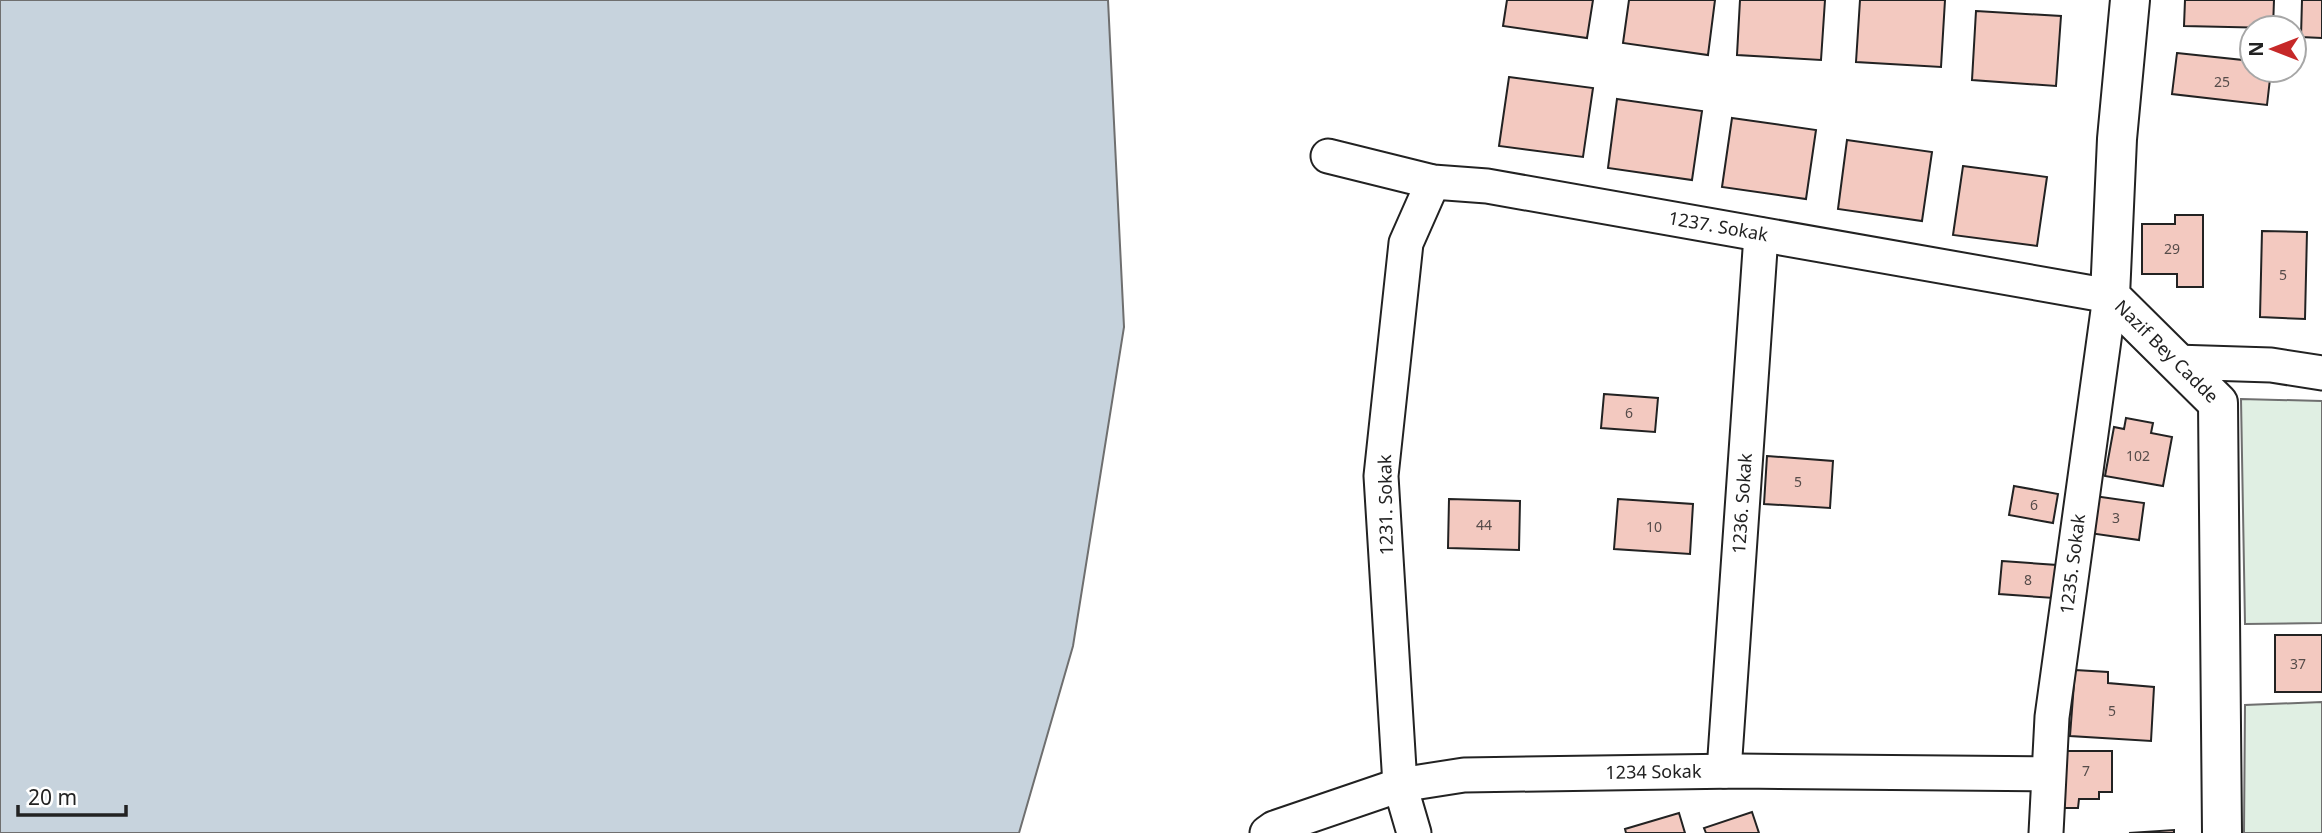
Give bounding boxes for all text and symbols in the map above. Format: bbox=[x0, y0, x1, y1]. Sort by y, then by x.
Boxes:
north arrow bbox=[2238, 14, 2308, 84]
text: N bbox=[2243, 41, 2269, 57]
house number: 25 bbox=[2214, 72, 2230, 91]
street label: 1237. Sokak bbox=[1667, 205, 1770, 246]
house number: 29 bbox=[2164, 239, 2180, 258]
house number: 5 bbox=[2279, 265, 2287, 284]
street label: Nazif Bey Cadde bbox=[2110, 294, 2224, 408]
house number: 6 bbox=[1625, 403, 1633, 422]
house number: 102 bbox=[2126, 446, 2150, 465]
street label: 1236. Sokak bbox=[1726, 452, 1757, 555]
street label: 1231. Sokak bbox=[1372, 454, 1398, 556]
house number: 5 bbox=[1794, 472, 1802, 491]
house number: 6 bbox=[2030, 495, 2038, 514]
house number: 3 bbox=[2112, 508, 2120, 527]
street label: 1235. Sokak bbox=[2054, 512, 2090, 615]
house number: 44 bbox=[1476, 515, 1492, 534]
house number: 10 bbox=[1646, 517, 1662, 536]
house number: 8 bbox=[2024, 570, 2032, 589]
house number: 37 bbox=[2290, 654, 2306, 673]
house number: 5 bbox=[2108, 701, 2116, 720]
street label: 1234 Sokak bbox=[1605, 759, 1702, 784]
house number: 7 bbox=[2082, 761, 2090, 780]
scale bar bbox=[18, 774, 126, 818]
text: 20 m bbox=[28, 783, 77, 811]

